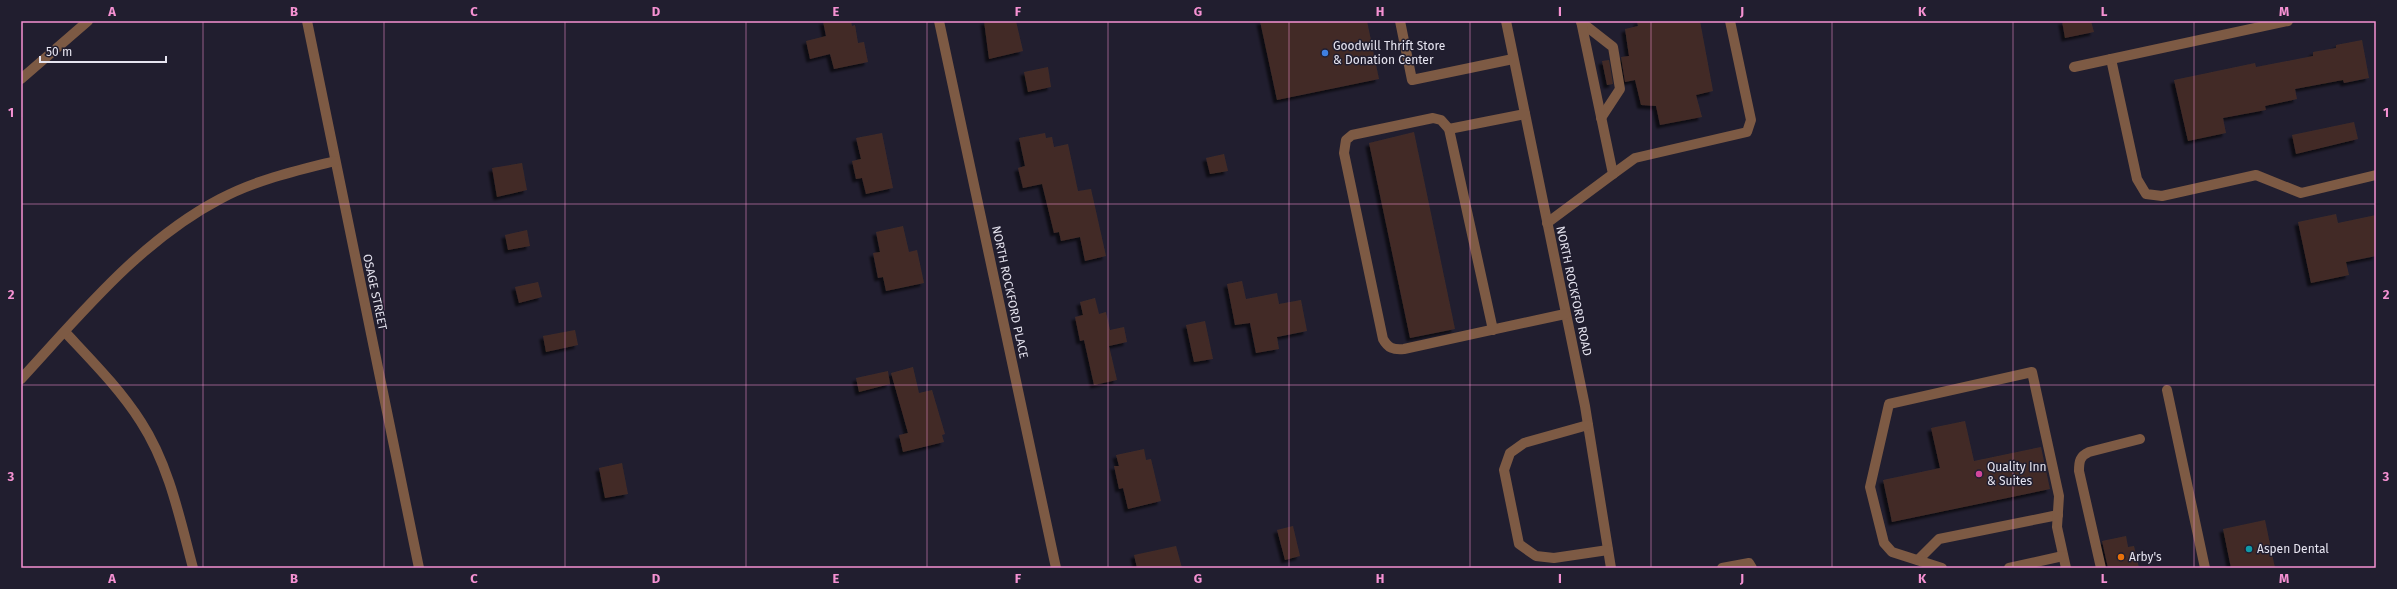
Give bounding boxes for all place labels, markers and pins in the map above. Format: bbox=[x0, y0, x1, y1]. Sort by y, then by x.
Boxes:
place label: Goodwill Thrift Store & Donation Center bbox=[1333, 39, 1445, 67]
marker: Goodwill Thrift Store & Donation Center bbox=[1320, 48, 1330, 58]
place label: Quality Inn & Suites bbox=[1987, 460, 2047, 488]
marker: Quality Inn & Suites bbox=[1974, 469, 1984, 479]
place label: Aspen Dental bbox=[2257, 542, 2329, 556]
marker: Aspen Dental bbox=[2244, 544, 2254, 554]
place label: Arby's bbox=[2129, 550, 2162, 564]
marker: Arby's bbox=[2116, 552, 2126, 562]

